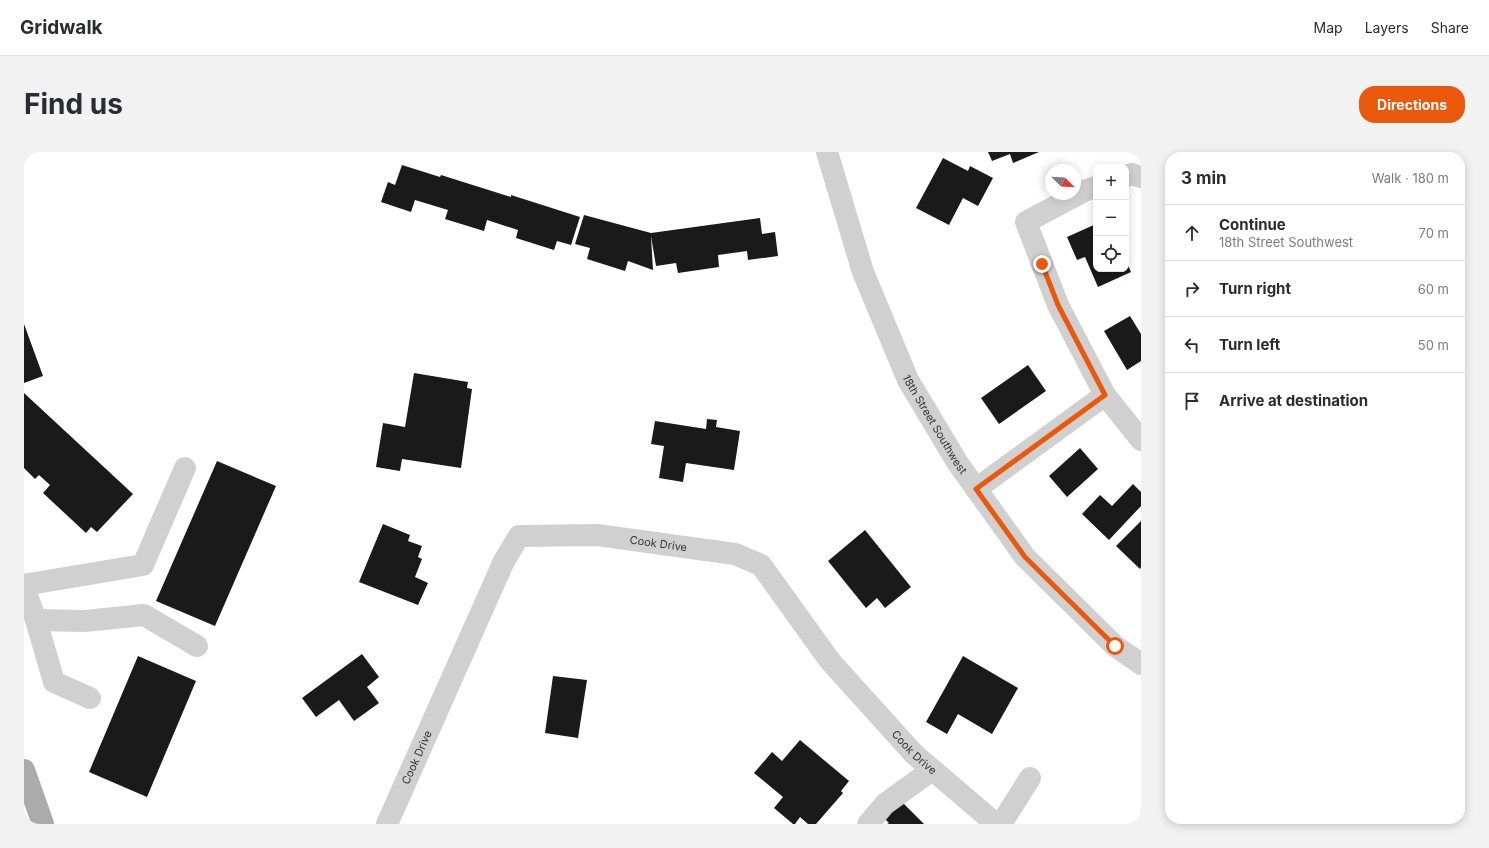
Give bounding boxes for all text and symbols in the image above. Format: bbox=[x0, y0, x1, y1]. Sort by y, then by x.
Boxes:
text: Gridwalk bbox=[20, 16, 103, 39]
text: Map bbox=[1314, 19, 1343, 36]
text: Layers bbox=[1365, 19, 1409, 36]
text: Share bbox=[1431, 19, 1469, 36]
button: Directions bbox=[1359, 86, 1465, 123]
text: Find us bbox=[24, 87, 123, 121]
north arrow bbox=[1045, 164, 1081, 200]
map controls bbox=[1093, 164, 1129, 272]
button: + bbox=[1093, 164, 1129, 200]
text: 3 min bbox=[1181, 168, 1227, 188]
text: Walk · 180 m bbox=[1372, 170, 1449, 186]
button: − bbox=[1093, 200, 1129, 236]
text: Continue bbox=[1219, 215, 1286, 234]
icon: ahead bbox=[1181, 222, 1203, 244]
text: 70 m bbox=[1419, 225, 1449, 241]
text: 18th Street Southwest bbox=[1219, 234, 1353, 250]
button: locate bbox=[1093, 236, 1129, 272]
route end bbox=[1033, 255, 1051, 273]
icon: right bbox=[1181, 278, 1203, 300]
text: Turn right bbox=[1219, 279, 1291, 298]
text: 60 m bbox=[1418, 281, 1449, 297]
icon: left bbox=[1181, 334, 1203, 356]
text: Turn left bbox=[1219, 335, 1280, 354]
text: 50 m bbox=[1418, 337, 1449, 353]
street label: 18th Street Southwest bbox=[900, 373, 971, 477]
icon: arrive bbox=[1181, 390, 1203, 412]
text: Arrive at destination bbox=[1219, 391, 1368, 410]
street label: Cook Drive bbox=[629, 533, 688, 554]
route start bbox=[1106, 637, 1124, 655]
street label: Cook Drive bbox=[889, 727, 940, 777]
street label: Cook Drive bbox=[399, 728, 435, 787]

